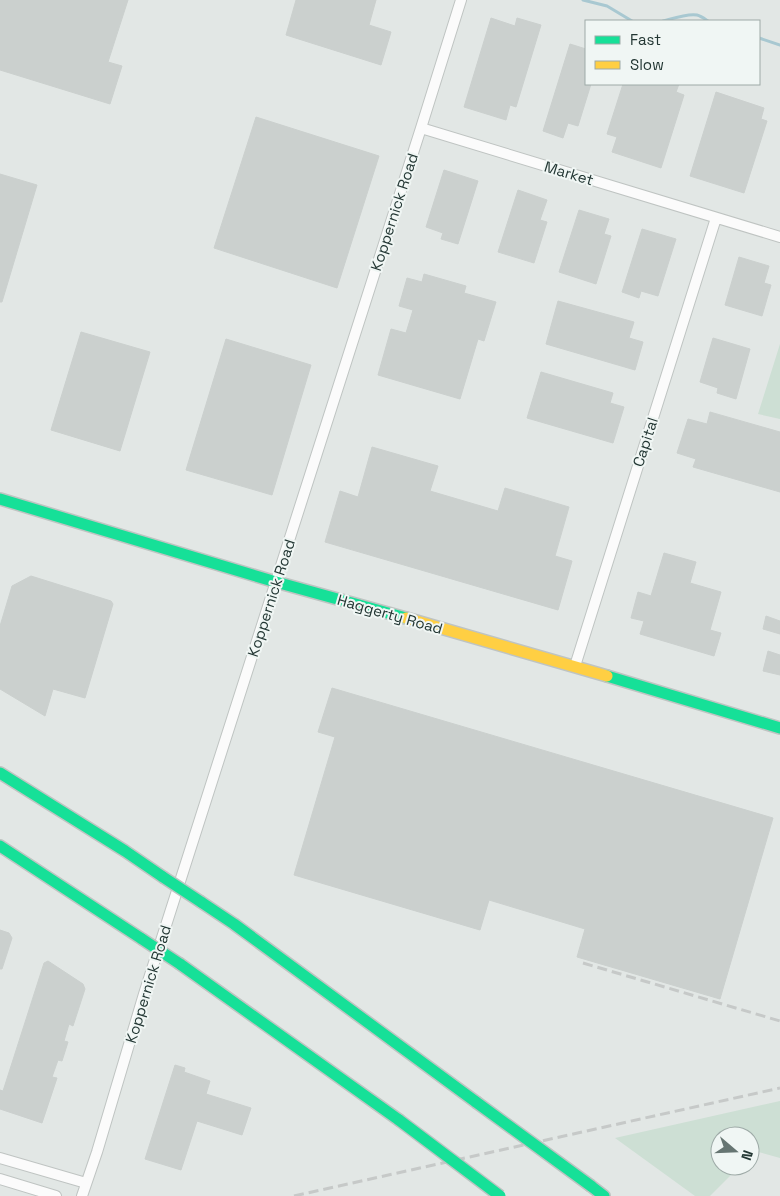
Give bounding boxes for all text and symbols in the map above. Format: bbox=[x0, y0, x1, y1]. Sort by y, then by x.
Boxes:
legend bbox=[585, 20, 760, 85]
text: Fast bbox=[630, 30, 661, 49]
text: Slow bbox=[630, 55, 664, 74]
street label: Koppernick Road bbox=[366, 151, 422, 273]
street label: Market bbox=[542, 157, 596, 189]
street label: Capital bbox=[628, 415, 662, 469]
street label: Koppernick Road bbox=[243, 537, 299, 659]
street label: Haggerty Road bbox=[335, 590, 445, 638]
street label: Koppernick Road bbox=[121, 923, 175, 1045]
north arrow bbox=[710, 1126, 760, 1176]
text: N bbox=[737, 1148, 757, 1163]

